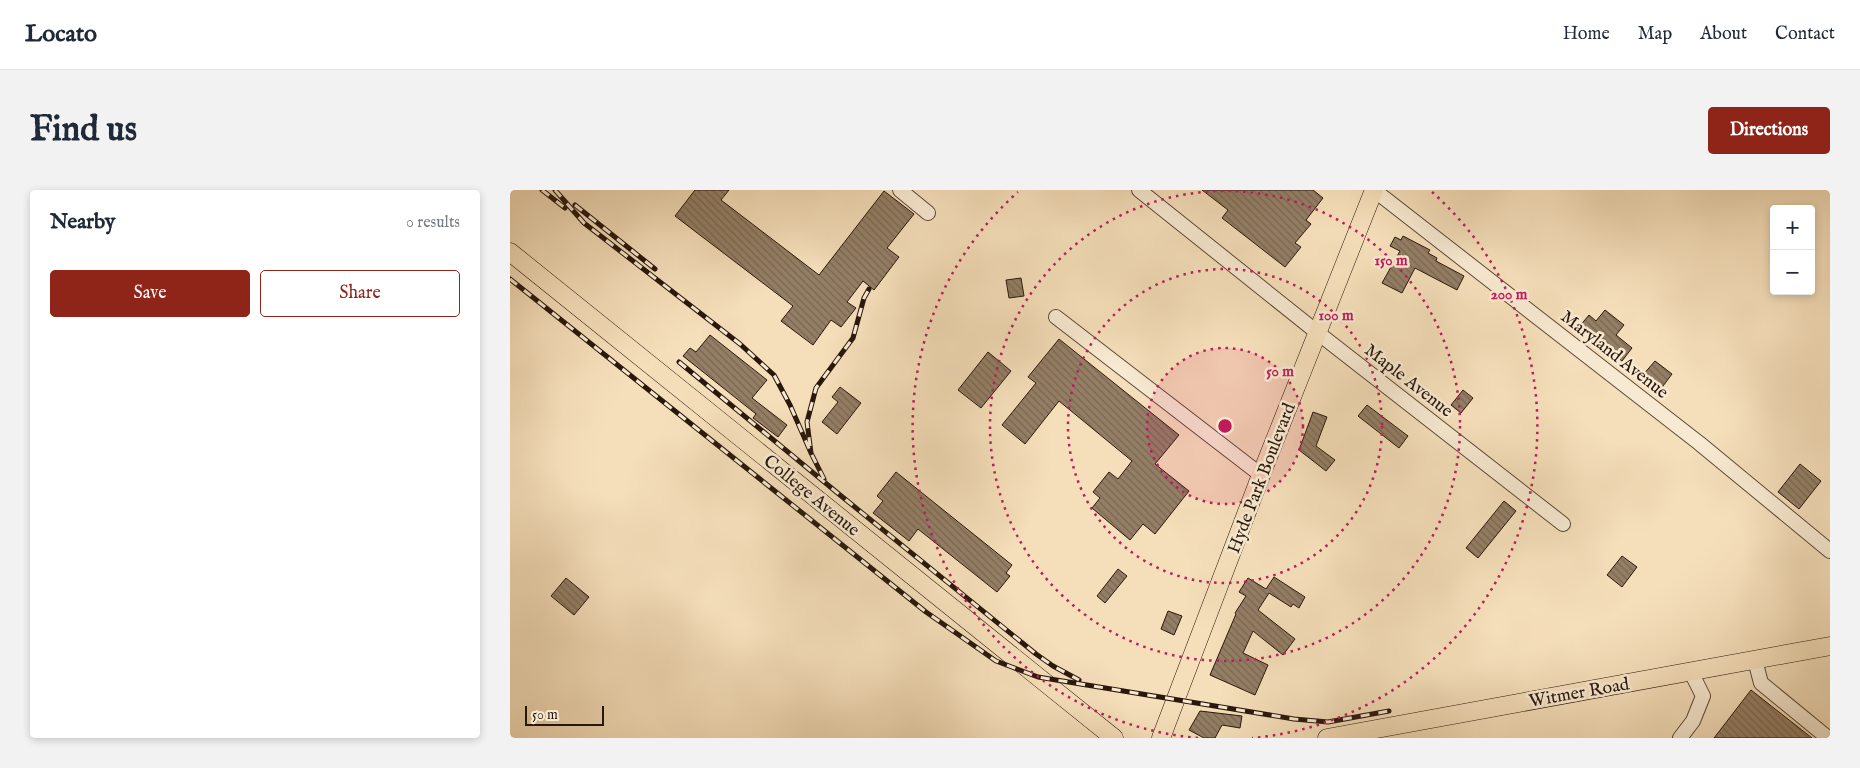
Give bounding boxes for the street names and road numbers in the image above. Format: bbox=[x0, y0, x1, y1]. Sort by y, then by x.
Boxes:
street label: Maryland Avenue bbox=[1555, 306, 1673, 405]
street label: Maple Avenue bbox=[1359, 339, 1457, 423]
street label: Hyde Park Boulevard bbox=[1223, 400, 1302, 557]
street label: College Avenue bbox=[758, 450, 864, 542]
street label: Witmer Road bbox=[1527, 673, 1632, 714]

